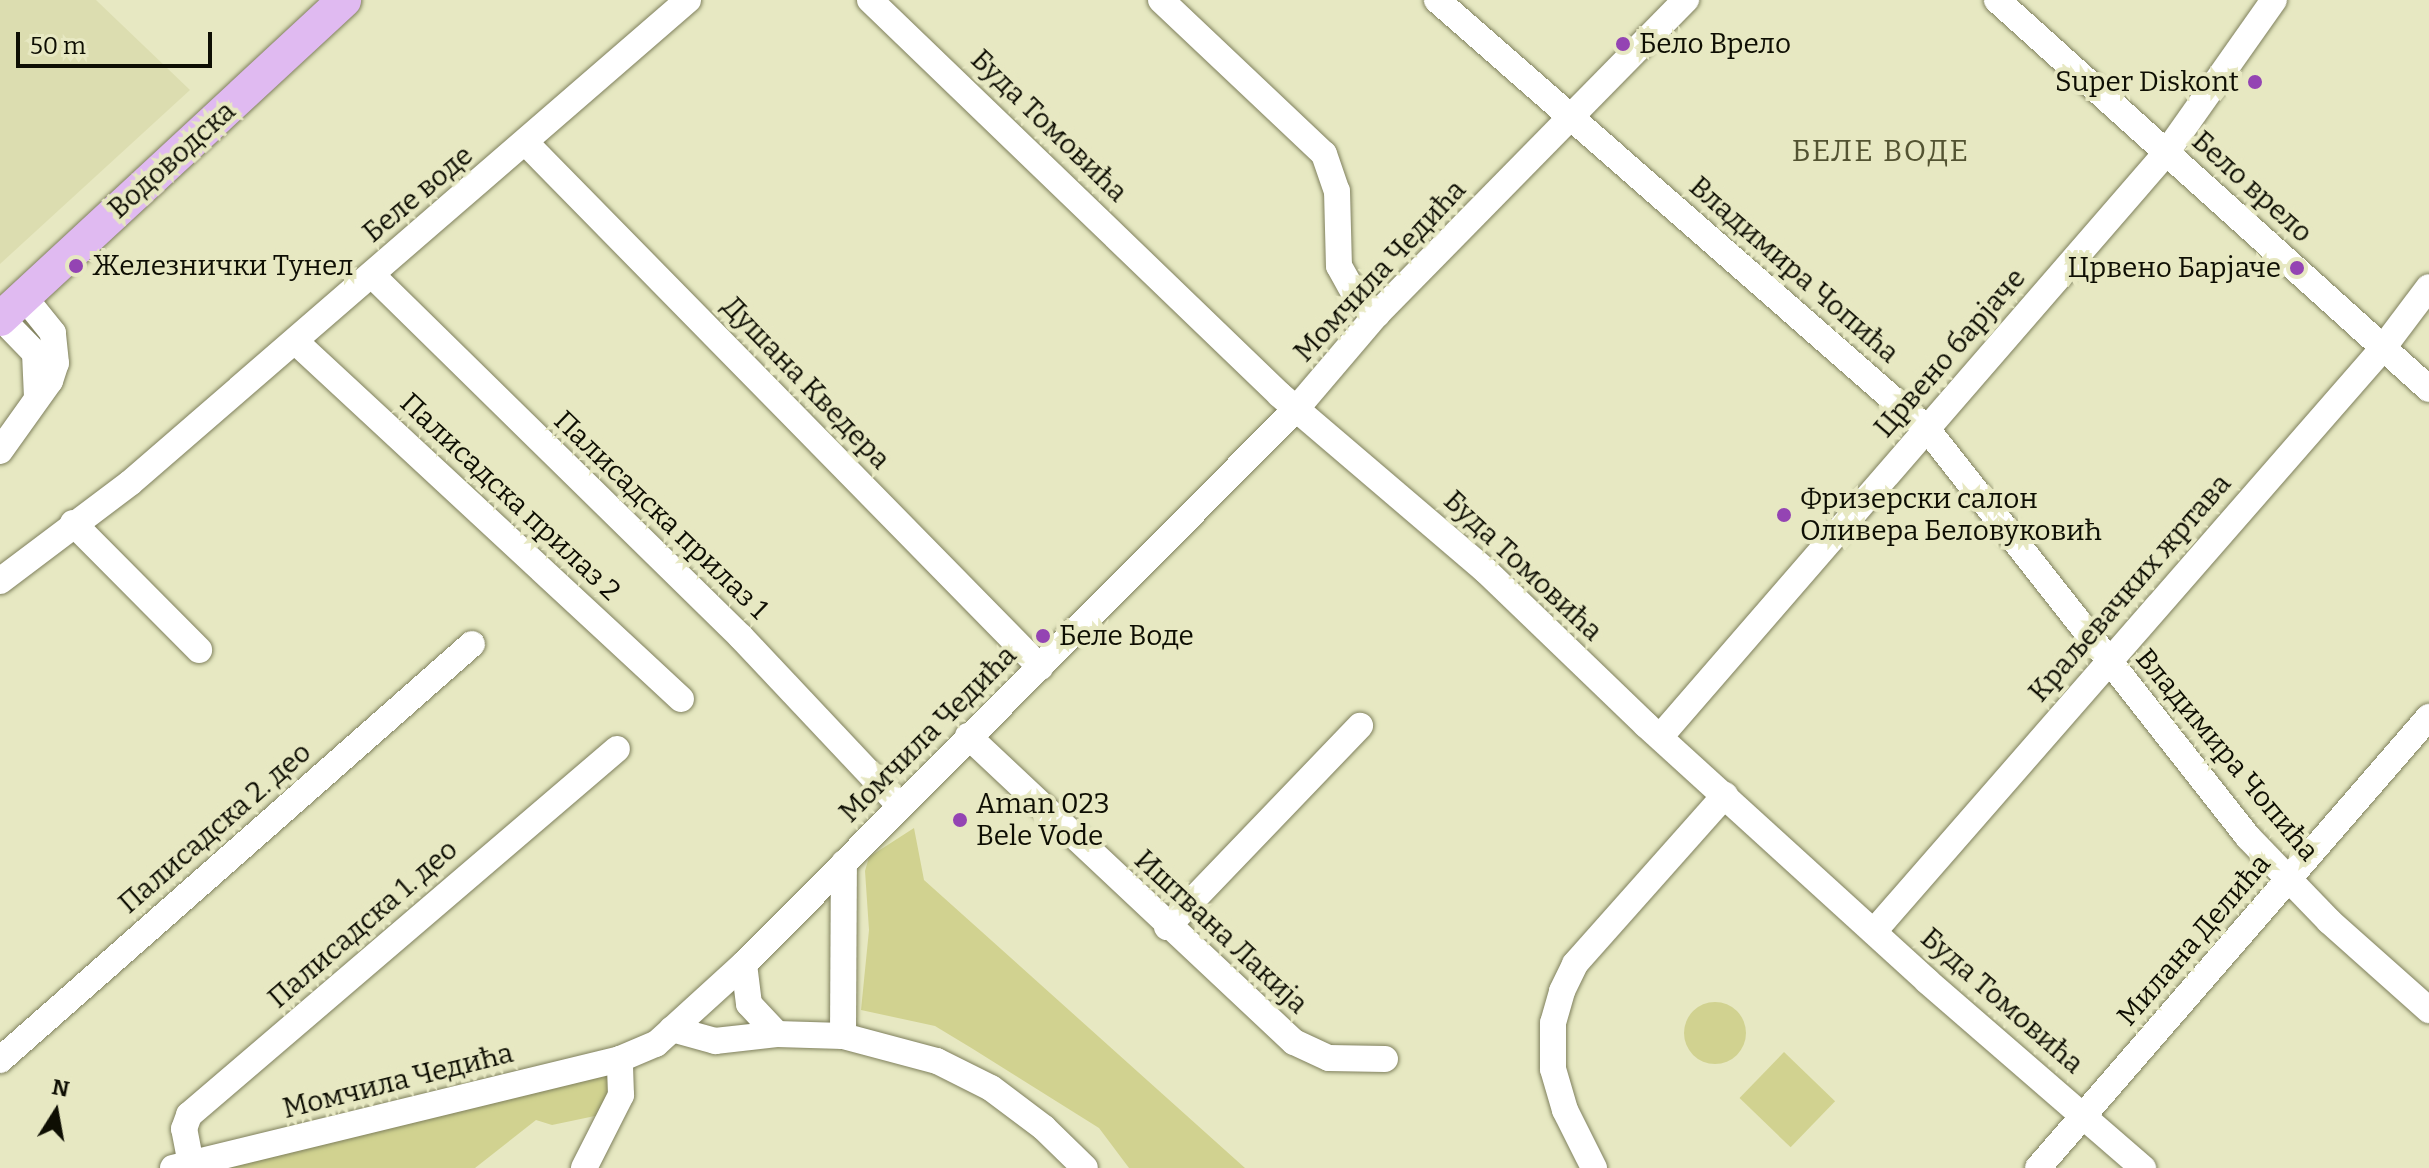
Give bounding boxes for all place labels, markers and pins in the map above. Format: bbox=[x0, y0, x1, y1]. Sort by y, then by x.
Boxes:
place label: Бело Врело bbox=[1639, 27, 1791, 61]
marker: Бело Врело bbox=[1614, 35, 1632, 53]
place label: Super Diskont bbox=[2055, 65, 2239, 99]
marker: Super Diskont bbox=[2246, 73, 2264, 91]
place label: Железнички Тунел bbox=[92, 249, 353, 283]
place label: Црвено Барјаче bbox=[2068, 251, 2281, 285]
marker: Железнички Тунел bbox=[67, 257, 85, 275]
marker: Црвено Барјаче bbox=[2288, 259, 2306, 277]
place label: Фризерски салон Оливера Беловуковић bbox=[1800, 482, 2102, 548]
marker: Фризерски салон Оливера Беловуковић bbox=[1775, 506, 1793, 524]
place label: Беле Воде bbox=[1059, 619, 1194, 653]
marker: Беле Воде bbox=[1034, 627, 1052, 645]
place label: Aman 023 Bele Vode bbox=[976, 787, 1110, 853]
marker: Aman 023 Bele Vode bbox=[951, 811, 969, 829]

